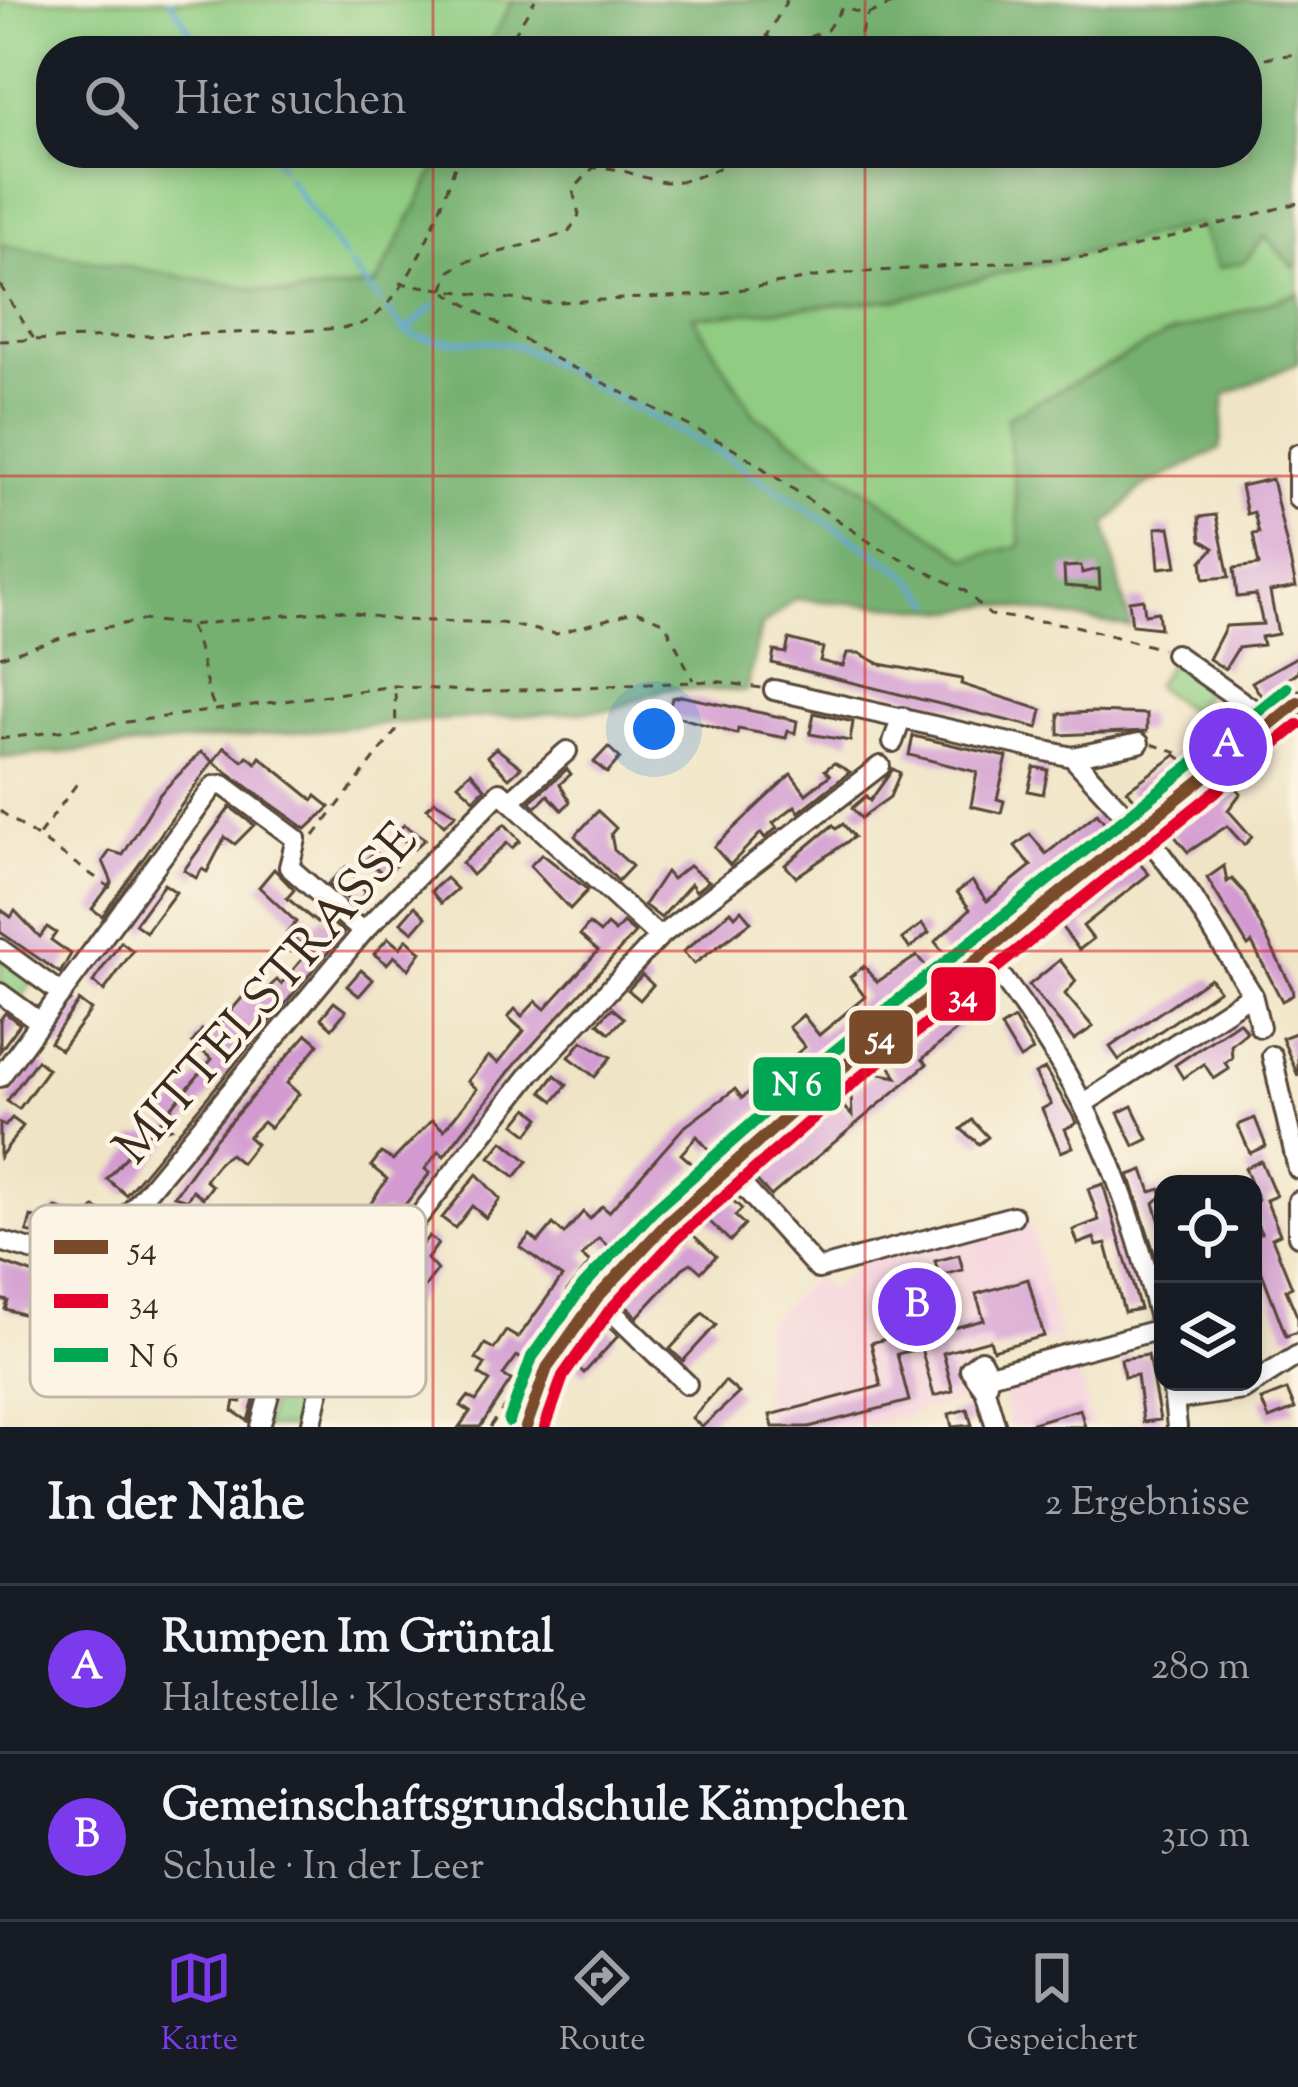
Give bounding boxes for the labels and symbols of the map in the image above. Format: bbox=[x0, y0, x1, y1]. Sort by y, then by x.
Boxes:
your location bbox=[624, 699, 684, 759]
pin: A bbox=[1189, 702, 1267, 792]
street label: MITTELSTRASSE bbox=[99, 809, 437, 1183]
line badge: 34 bbox=[929, 965, 998, 1023]
text: 34 bbox=[948, 974, 978, 1022]
line badge: 54 bbox=[847, 1008, 915, 1066]
text: 54 bbox=[864, 1016, 895, 1064]
line badge: N 6 bbox=[751, 1055, 843, 1113]
text: N 6 bbox=[772, 1063, 822, 1111]
legend bbox=[30, 1205, 426, 1397]
text: 54 bbox=[127, 1227, 157, 1275]
pin: B bbox=[878, 1262, 956, 1352]
text: 34 bbox=[129, 1281, 159, 1329]
text: N 6 bbox=[129, 1335, 179, 1383]

